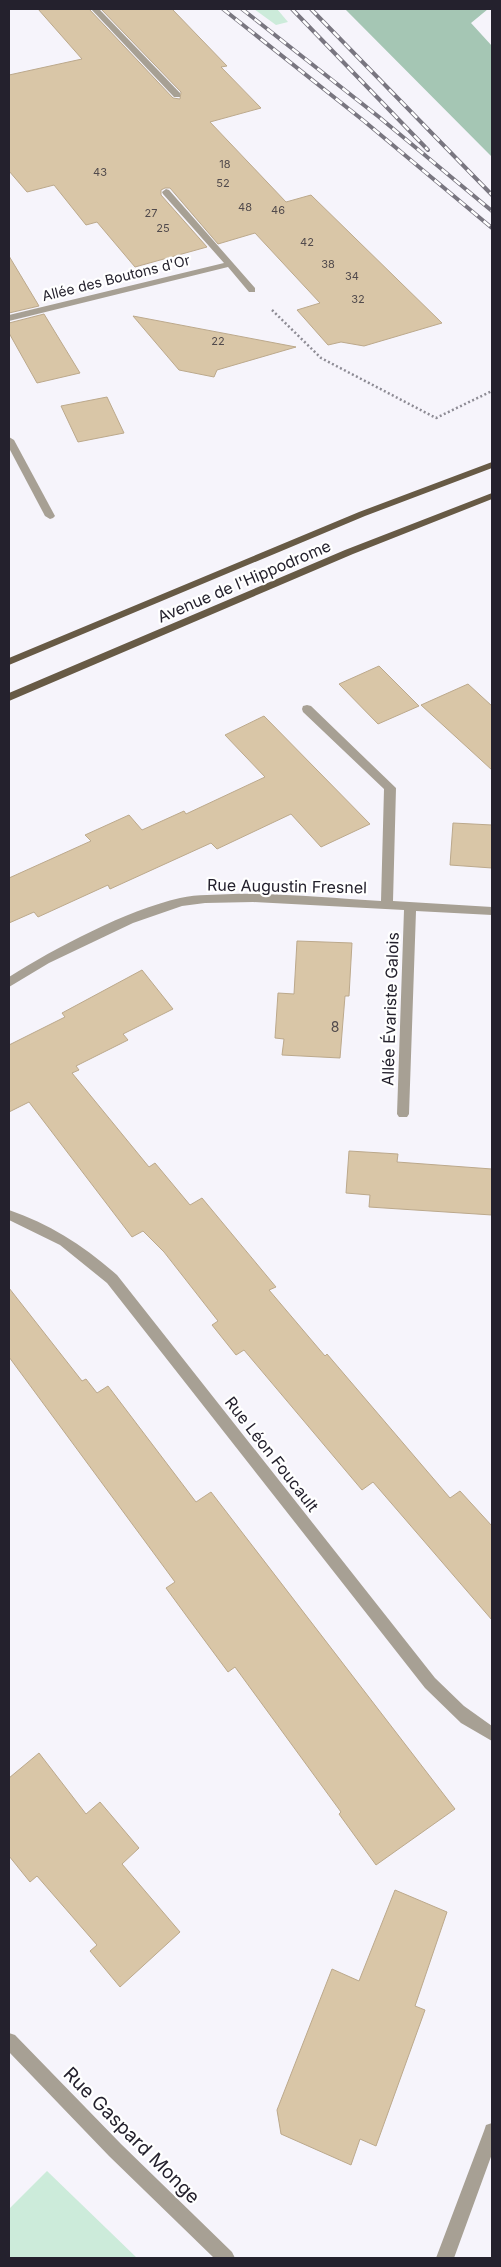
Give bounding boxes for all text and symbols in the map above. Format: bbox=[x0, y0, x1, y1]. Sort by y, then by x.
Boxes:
house number: 18 bbox=[219, 157, 231, 171]
house number: 43 bbox=[93, 165, 107, 179]
house number: 52 bbox=[216, 176, 230, 190]
house number: 48 bbox=[238, 200, 252, 214]
house number: 46 bbox=[271, 203, 285, 217]
house number: 27 bbox=[145, 206, 157, 220]
house number: 25 bbox=[156, 221, 170, 235]
house number: 42 bbox=[300, 235, 314, 249]
street label: Allée des Boutons d'Or bbox=[40, 251, 192, 304]
house number: 38 bbox=[321, 257, 335, 271]
house number: 34 bbox=[345, 269, 359, 283]
house number: 32 bbox=[351, 292, 365, 306]
house number: 22 bbox=[211, 334, 225, 348]
street label: Avenue de l'Hippodrome bbox=[154, 535, 334, 627]
street label: Rue Augustin Fresnel bbox=[207, 875, 367, 897]
street label: Allée Évariste Galois bbox=[377, 932, 403, 1086]
house number: 8 bbox=[331, 1018, 339, 1035]
street label: Rue Léon Foucault bbox=[221, 1392, 323, 1516]
street label: Rue Gaspard Monge bbox=[59, 2062, 205, 2208]

